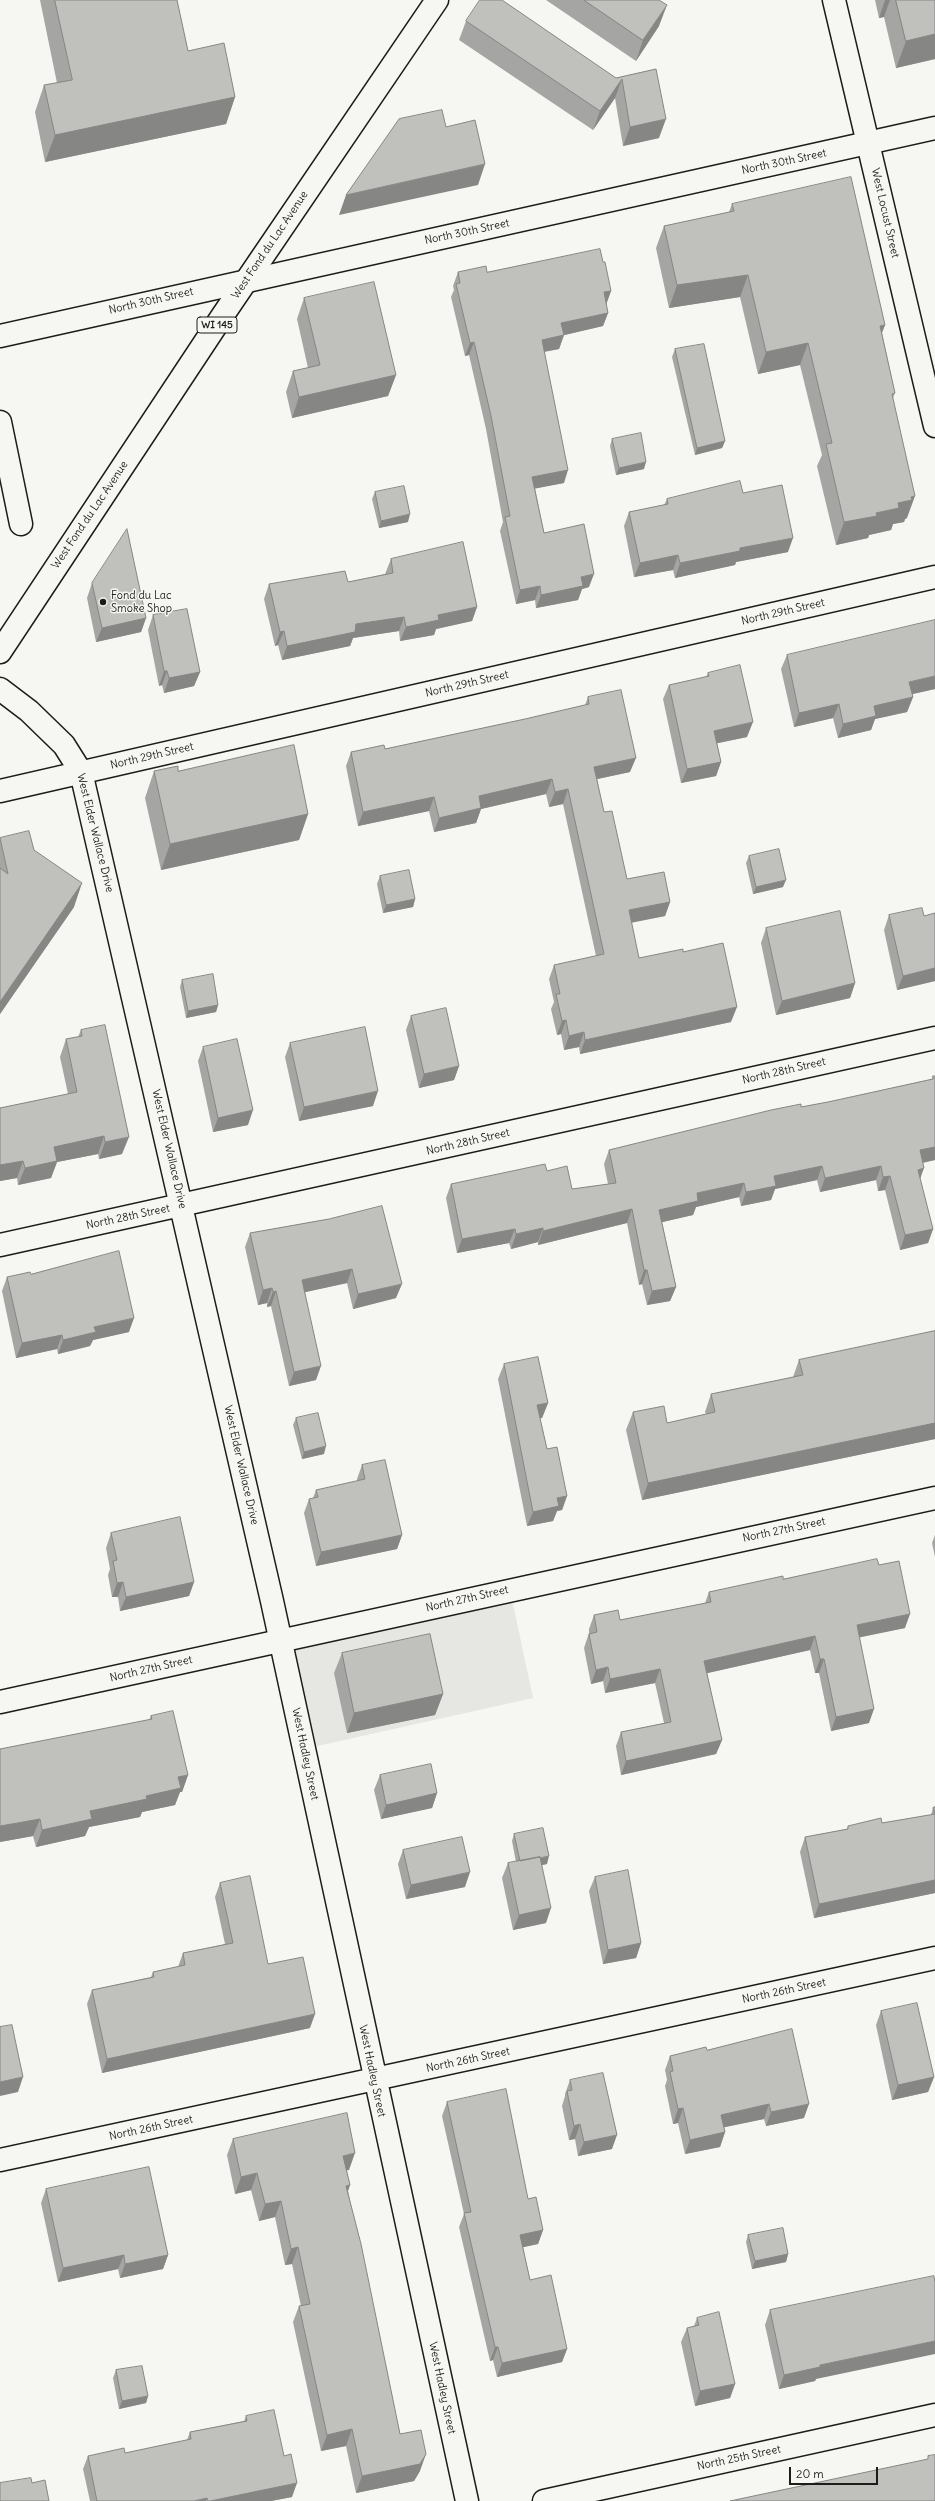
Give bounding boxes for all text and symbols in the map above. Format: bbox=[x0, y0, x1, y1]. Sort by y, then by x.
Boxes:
street label: North 30th Street bbox=[740, 147, 828, 177]
street label: West Locust Street bbox=[868, 167, 902, 259]
street label: West Fond du Lac Avenue bbox=[229, 189, 311, 301]
street label: North 30th Street bbox=[423, 217, 511, 247]
street label: North 30th Street bbox=[107, 285, 195, 317]
road number: WI 145 bbox=[197, 317, 237, 333]
street label: West Fond du Lac Avenue bbox=[49, 459, 131, 571]
place label: Fond du Lac Smoke Shop bbox=[111, 589, 172, 615]
street label: North 29th Street bbox=[740, 596, 826, 628]
marker: Fond du Lac Smoke Shop bbox=[98, 597, 108, 607]
street label: North 29th Street bbox=[424, 668, 510, 700]
street label: North 29th Street bbox=[109, 740, 195, 772]
street label: West Elder Wallace Drive bbox=[74, 772, 116, 894]
street label: North 28th Street bbox=[741, 1055, 827, 1087]
street label: West Elder Wallace Drive bbox=[149, 1088, 189, 1210]
street label: North 28th Street bbox=[425, 1126, 511, 1158]
street label: North 28th Street bbox=[85, 1202, 171, 1232]
street label: West Elder Wallace Drive bbox=[221, 1404, 261, 1526]
street label: North 27th Street bbox=[741, 1515, 827, 1545]
street label: North 27th Street bbox=[424, 1583, 510, 1615]
street label: North 27th Street bbox=[108, 1653, 194, 1685]
street label: West Hadley Street bbox=[289, 1707, 321, 1801]
street label: North 26th Street bbox=[741, 1976, 827, 2006]
street label: West Hadley Street bbox=[356, 2024, 388, 2118]
street label: North 26th Street bbox=[425, 2045, 511, 2075]
street label: North 26th Street bbox=[108, 2113, 194, 2143]
street label: West Hadley Street bbox=[426, 2341, 458, 2435]
street label: North 25th Street bbox=[696, 2443, 782, 2473]
scale bar bbox=[791, 2459, 880, 2485]
text: 20 m bbox=[796, 2466, 824, 2481]

